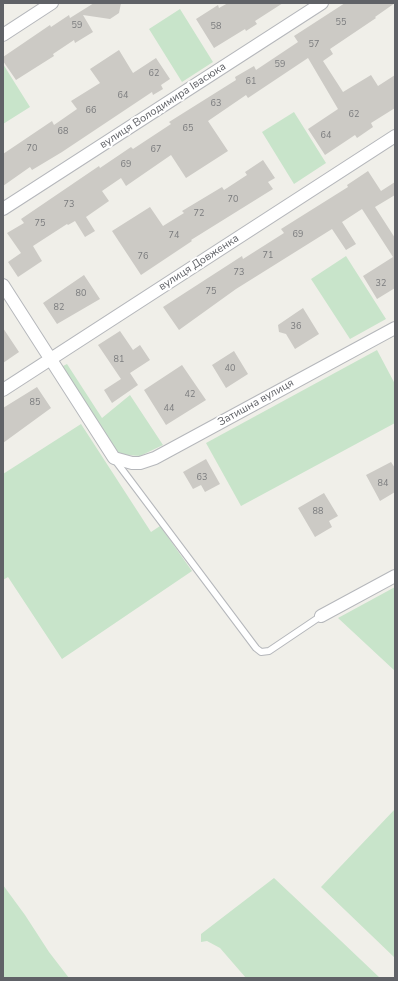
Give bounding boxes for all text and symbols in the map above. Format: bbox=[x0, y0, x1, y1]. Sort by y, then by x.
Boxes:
house number: 55 bbox=[336, 18, 346, 28]
house number: 59 bbox=[72, 21, 82, 31]
house number: 58 bbox=[211, 22, 221, 32]
house number: 57 bbox=[309, 40, 319, 50]
street label: вулиця Володимира Івасюка bbox=[97, 60, 229, 152]
house number: 59 bbox=[275, 60, 285, 70]
house number: 62 bbox=[149, 69, 159, 79]
house number: 61 bbox=[246, 77, 256, 87]
house number: 64 bbox=[118, 91, 128, 101]
house number: 63 bbox=[211, 99, 221, 109]
house number: 66 bbox=[86, 106, 96, 116]
house number: 62 bbox=[349, 110, 359, 120]
house number: 65 bbox=[183, 124, 193, 134]
house number: 68 bbox=[58, 127, 68, 137]
house number: 64 bbox=[321, 131, 331, 141]
house number: 70 bbox=[27, 144, 37, 154]
house number: 67 bbox=[151, 145, 161, 155]
house number: 69 bbox=[121, 160, 131, 170]
house number: 70 bbox=[228, 195, 238, 205]
house number: 73 bbox=[64, 200, 74, 210]
house number: 72 bbox=[194, 209, 204, 219]
house number: 75 bbox=[35, 219, 45, 229]
house number: 69 bbox=[293, 230, 303, 240]
house number: 74 bbox=[169, 231, 179, 241]
street label: вулиця Довженка bbox=[156, 232, 242, 294]
house number: 71 bbox=[263, 251, 273, 261]
house number: 76 bbox=[138, 252, 148, 262]
house number: 73 bbox=[234, 268, 244, 278]
house number: 32 bbox=[376, 279, 386, 289]
house number: 75 bbox=[206, 287, 216, 297]
house number: 80 bbox=[76, 289, 86, 299]
house number: 82 bbox=[54, 303, 64, 313]
house number: 36 bbox=[291, 322, 301, 332]
house number: 81 bbox=[114, 355, 124, 365]
house number: 40 bbox=[225, 364, 235, 374]
street label: Затишна вулиця bbox=[216, 377, 296, 429]
house number: 42 bbox=[185, 390, 195, 400]
house number: 85 bbox=[30, 398, 40, 408]
house number: 44 bbox=[164, 404, 174, 414]
house number: 63 bbox=[197, 473, 207, 483]
house number: 84 bbox=[378, 479, 388, 489]
house number: 88 bbox=[313, 507, 323, 517]

